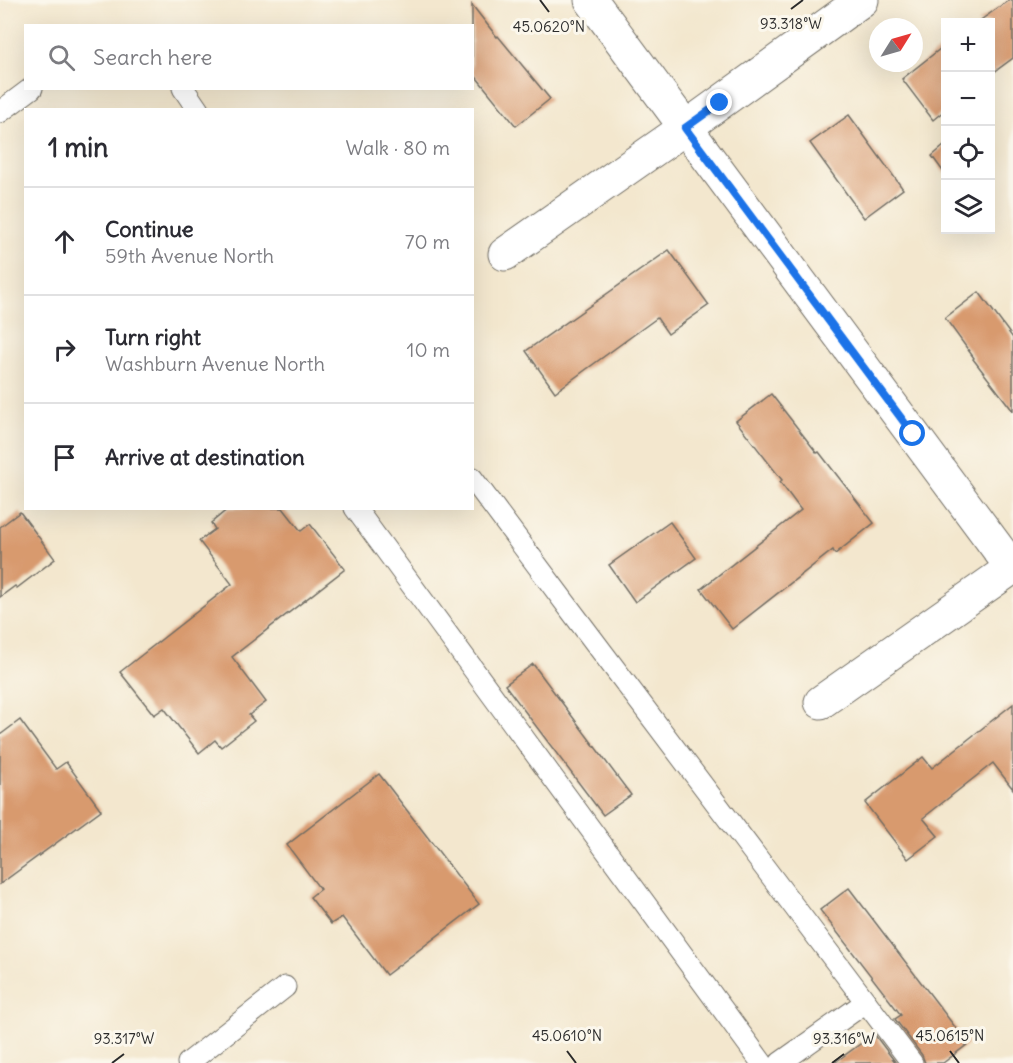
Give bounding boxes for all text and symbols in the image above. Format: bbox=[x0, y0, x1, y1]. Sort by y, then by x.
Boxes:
text: 93.318°W bbox=[760, 14, 822, 33]
text: 45.0620°N bbox=[513, 17, 585, 36]
north arrow bbox=[869, 18, 923, 72]
map controls bbox=[941, 18, 995, 234]
button: + bbox=[941, 18, 995, 72]
search box bbox=[24, 24, 474, 90]
icon: search bbox=[45, 41, 78, 74]
text: Search here bbox=[93, 43, 212, 71]
button: − bbox=[941, 72, 995, 126]
route end bbox=[706, 89, 732, 115]
button: locate bbox=[941, 126, 995, 180]
text: 1 min bbox=[48, 131, 108, 164]
text: Walk · 80 m bbox=[345, 135, 450, 160]
button: layers bbox=[941, 180, 995, 234]
text: Continue bbox=[105, 215, 194, 243]
icon: ahead bbox=[48, 225, 81, 258]
text: 70 m bbox=[405, 229, 450, 254]
text: 59th Avenue North bbox=[105, 243, 274, 268]
text: Turn right bbox=[105, 323, 201, 351]
icon: right bbox=[48, 333, 81, 366]
text: 10 m bbox=[407, 337, 450, 362]
text: Washburn Avenue North bbox=[105, 351, 325, 376]
route start bbox=[899, 420, 925, 446]
icon: arrive bbox=[48, 441, 81, 474]
text: Arrive at destination bbox=[105, 443, 305, 471]
text: 45.0610°N bbox=[532, 1026, 602, 1045]
text: 45.0615°N bbox=[916, 1026, 984, 1045]
text: 93.317°W bbox=[94, 1029, 155, 1048]
text: 93.316°W bbox=[813, 1029, 875, 1048]

